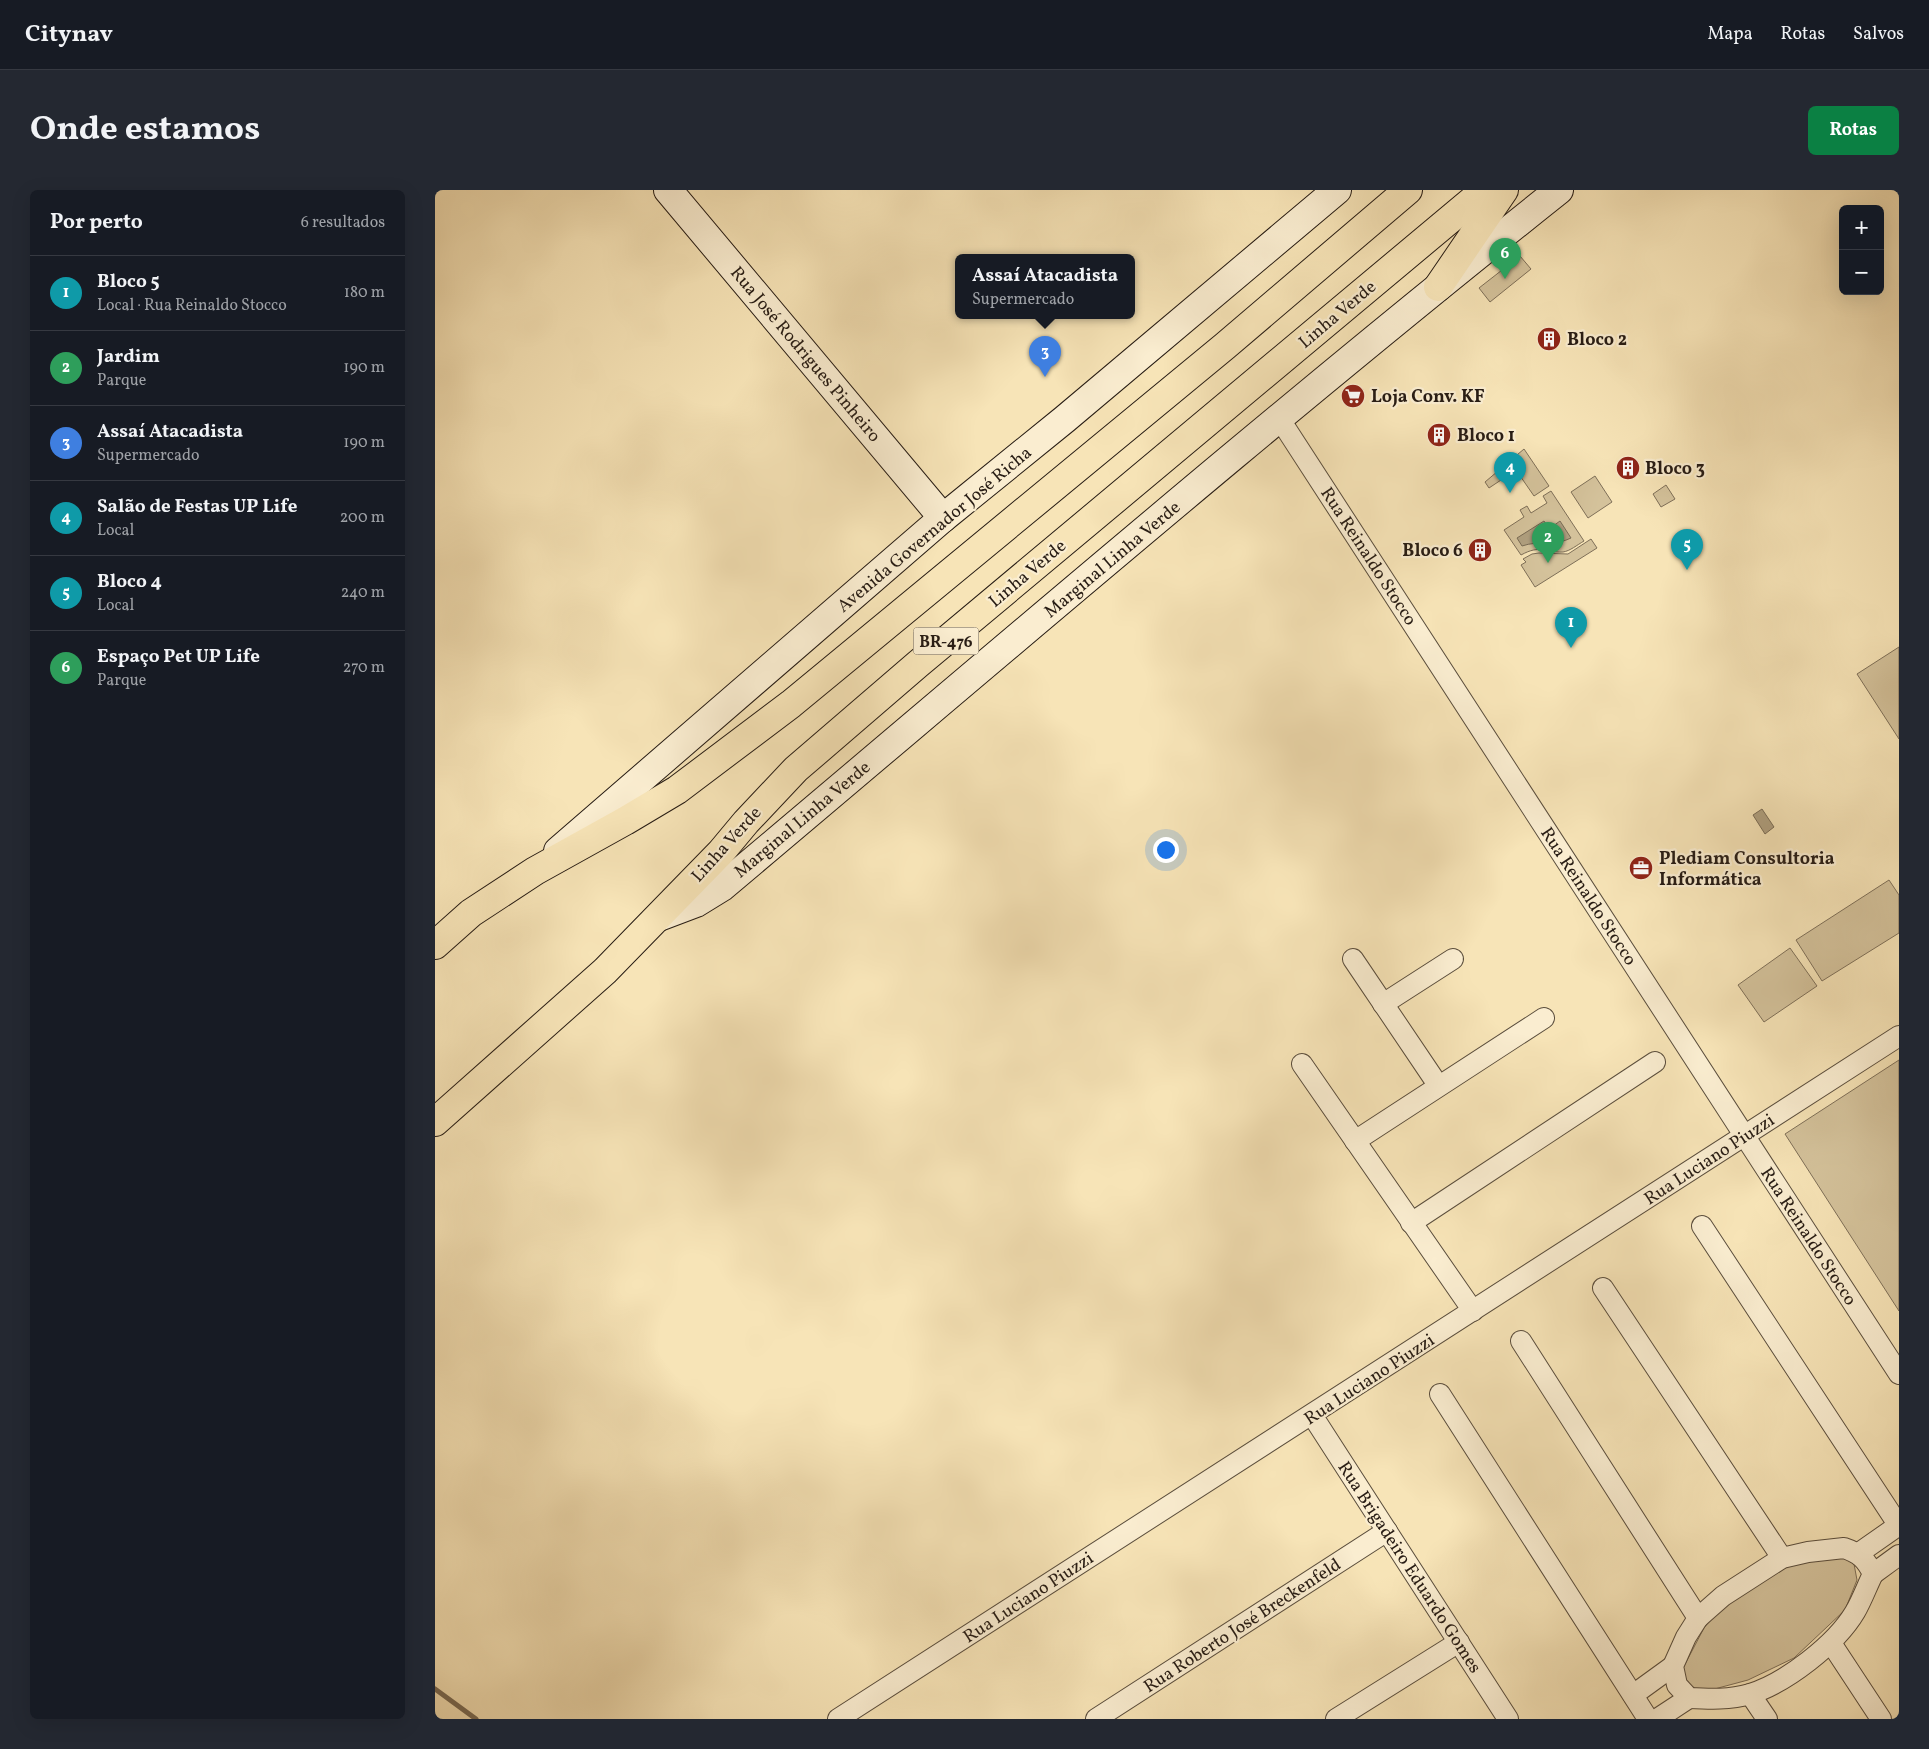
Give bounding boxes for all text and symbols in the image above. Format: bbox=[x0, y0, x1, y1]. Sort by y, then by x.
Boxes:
text: Citynav bbox=[25, 18, 113, 52]
text: Mapa bbox=[1708, 22, 1753, 47]
text: Rotas bbox=[1781, 22, 1825, 47]
text: Salvos bbox=[1853, 22, 1904, 47]
text: Onde estamos bbox=[30, 106, 260, 154]
button: Rotas bbox=[1808, 106, 1899, 155]
map controls bbox=[1839, 205, 1884, 295]
button: + bbox=[1839, 205, 1884, 250]
text: Por perto bbox=[50, 208, 143, 237]
text: 6 resultados bbox=[301, 212, 385, 234]
pin: 6 bbox=[1489, 238, 1521, 279]
button: − bbox=[1839, 250, 1884, 295]
popup bbox=[955, 254, 1135, 319]
street label: Rua José Rodrigues Pinheiro bbox=[724, 262, 886, 448]
text: Assaí Atacadista bbox=[972, 263, 1118, 289]
text: Bloco 5 bbox=[97, 269, 160, 295]
street label: Linha Verde bbox=[1294, 275, 1382, 355]
text: 1 bbox=[63, 282, 69, 304]
text: 180 m bbox=[344, 282, 385, 304]
text: Supermercado bbox=[972, 289, 1074, 311]
text: Local · Rua Reinaldo Stocco bbox=[97, 295, 287, 317]
building icon: Bloco 2 bbox=[1536, 326, 1562, 352]
place label: Bloco 2 bbox=[1567, 328, 1627, 353]
pin: 3 bbox=[1029, 336, 1061, 377]
text: Jardim bbox=[97, 344, 160, 370]
text: 2 bbox=[62, 357, 70, 379]
text: 190 m bbox=[343, 357, 385, 379]
text: Parque bbox=[97, 370, 146, 392]
supermarket icon: Loja Conv. KF bbox=[1340, 383, 1366, 409]
place label: Loja Conv. KF bbox=[1371, 385, 1485, 410]
text: Assaí Atacadista bbox=[97, 419, 243, 445]
building icon: Bloco 1 bbox=[1426, 422, 1452, 448]
place label: Bloco 1 bbox=[1457, 424, 1515, 449]
text: 3 bbox=[62, 432, 70, 454]
text: 190 m bbox=[343, 432, 385, 454]
street label: Avenida Governador José Richa bbox=[832, 441, 1038, 619]
text: Supermercado bbox=[97, 445, 199, 467]
pin: 4 bbox=[1494, 452, 1526, 493]
building icon: Bloco 3 bbox=[1615, 455, 1641, 481]
place label: Bloco 3 bbox=[1645, 457, 1705, 482]
street label: Rua Reinaldo Stocco bbox=[1314, 483, 1422, 631]
text: Salão de Festas UP Life bbox=[97, 494, 298, 520]
street label: Marginal Linha Verde bbox=[1039, 496, 1186, 625]
text: 4 bbox=[61, 507, 71, 529]
text: 200 m bbox=[340, 507, 385, 529]
text: Local bbox=[97, 520, 134, 542]
pin: 2 bbox=[1532, 522, 1564, 563]
pin: 5 bbox=[1671, 529, 1703, 570]
street label: Linha Verde bbox=[984, 534, 1072, 614]
building icon: Bloco 6 bbox=[1467, 537, 1493, 563]
place label: Bloco 6 bbox=[1402, 539, 1463, 564]
text: Bloco 4 bbox=[97, 569, 162, 595]
text: 5 bbox=[62, 582, 70, 604]
text: 240 m bbox=[341, 582, 385, 604]
text: Local bbox=[97, 595, 134, 617]
pin: 1 bbox=[1555, 607, 1587, 648]
road number: BR-476 bbox=[913, 628, 979, 654]
text: Espaço Pet UP Life bbox=[97, 644, 260, 670]
text: 6 bbox=[62, 657, 70, 679]
text: 270 m bbox=[343, 657, 385, 679]
text: Parque bbox=[97, 670, 146, 692]
street label: Marginal Linha Verde bbox=[729, 756, 876, 885]
street label: Linha Verde bbox=[686, 802, 768, 888]
street label: Rua Reinaldo Stocco bbox=[1534, 823, 1642, 971]
your location bbox=[1153, 837, 1179, 863]
place label: Plediam Consultoria Informática bbox=[1659, 847, 1835, 893]
office icon: Plediam Consultoria Informática bbox=[1628, 855, 1654, 881]
street label: Rua Luciano Piuzzi bbox=[1640, 1109, 1780, 1212]
street label: Rua Reinaldo Stocco bbox=[1754, 1163, 1862, 1311]
street label: Rua Luciano Piuzzi bbox=[1300, 1329, 1440, 1432]
street label: Rua Brigadeiro Eduardo Gomes bbox=[1331, 1457, 1487, 1679]
street label: Rua Luciano Piuzzi bbox=[959, 1547, 1099, 1650]
street label: Rua Roberto José Breckenfeld bbox=[1139, 1553, 1346, 1700]

